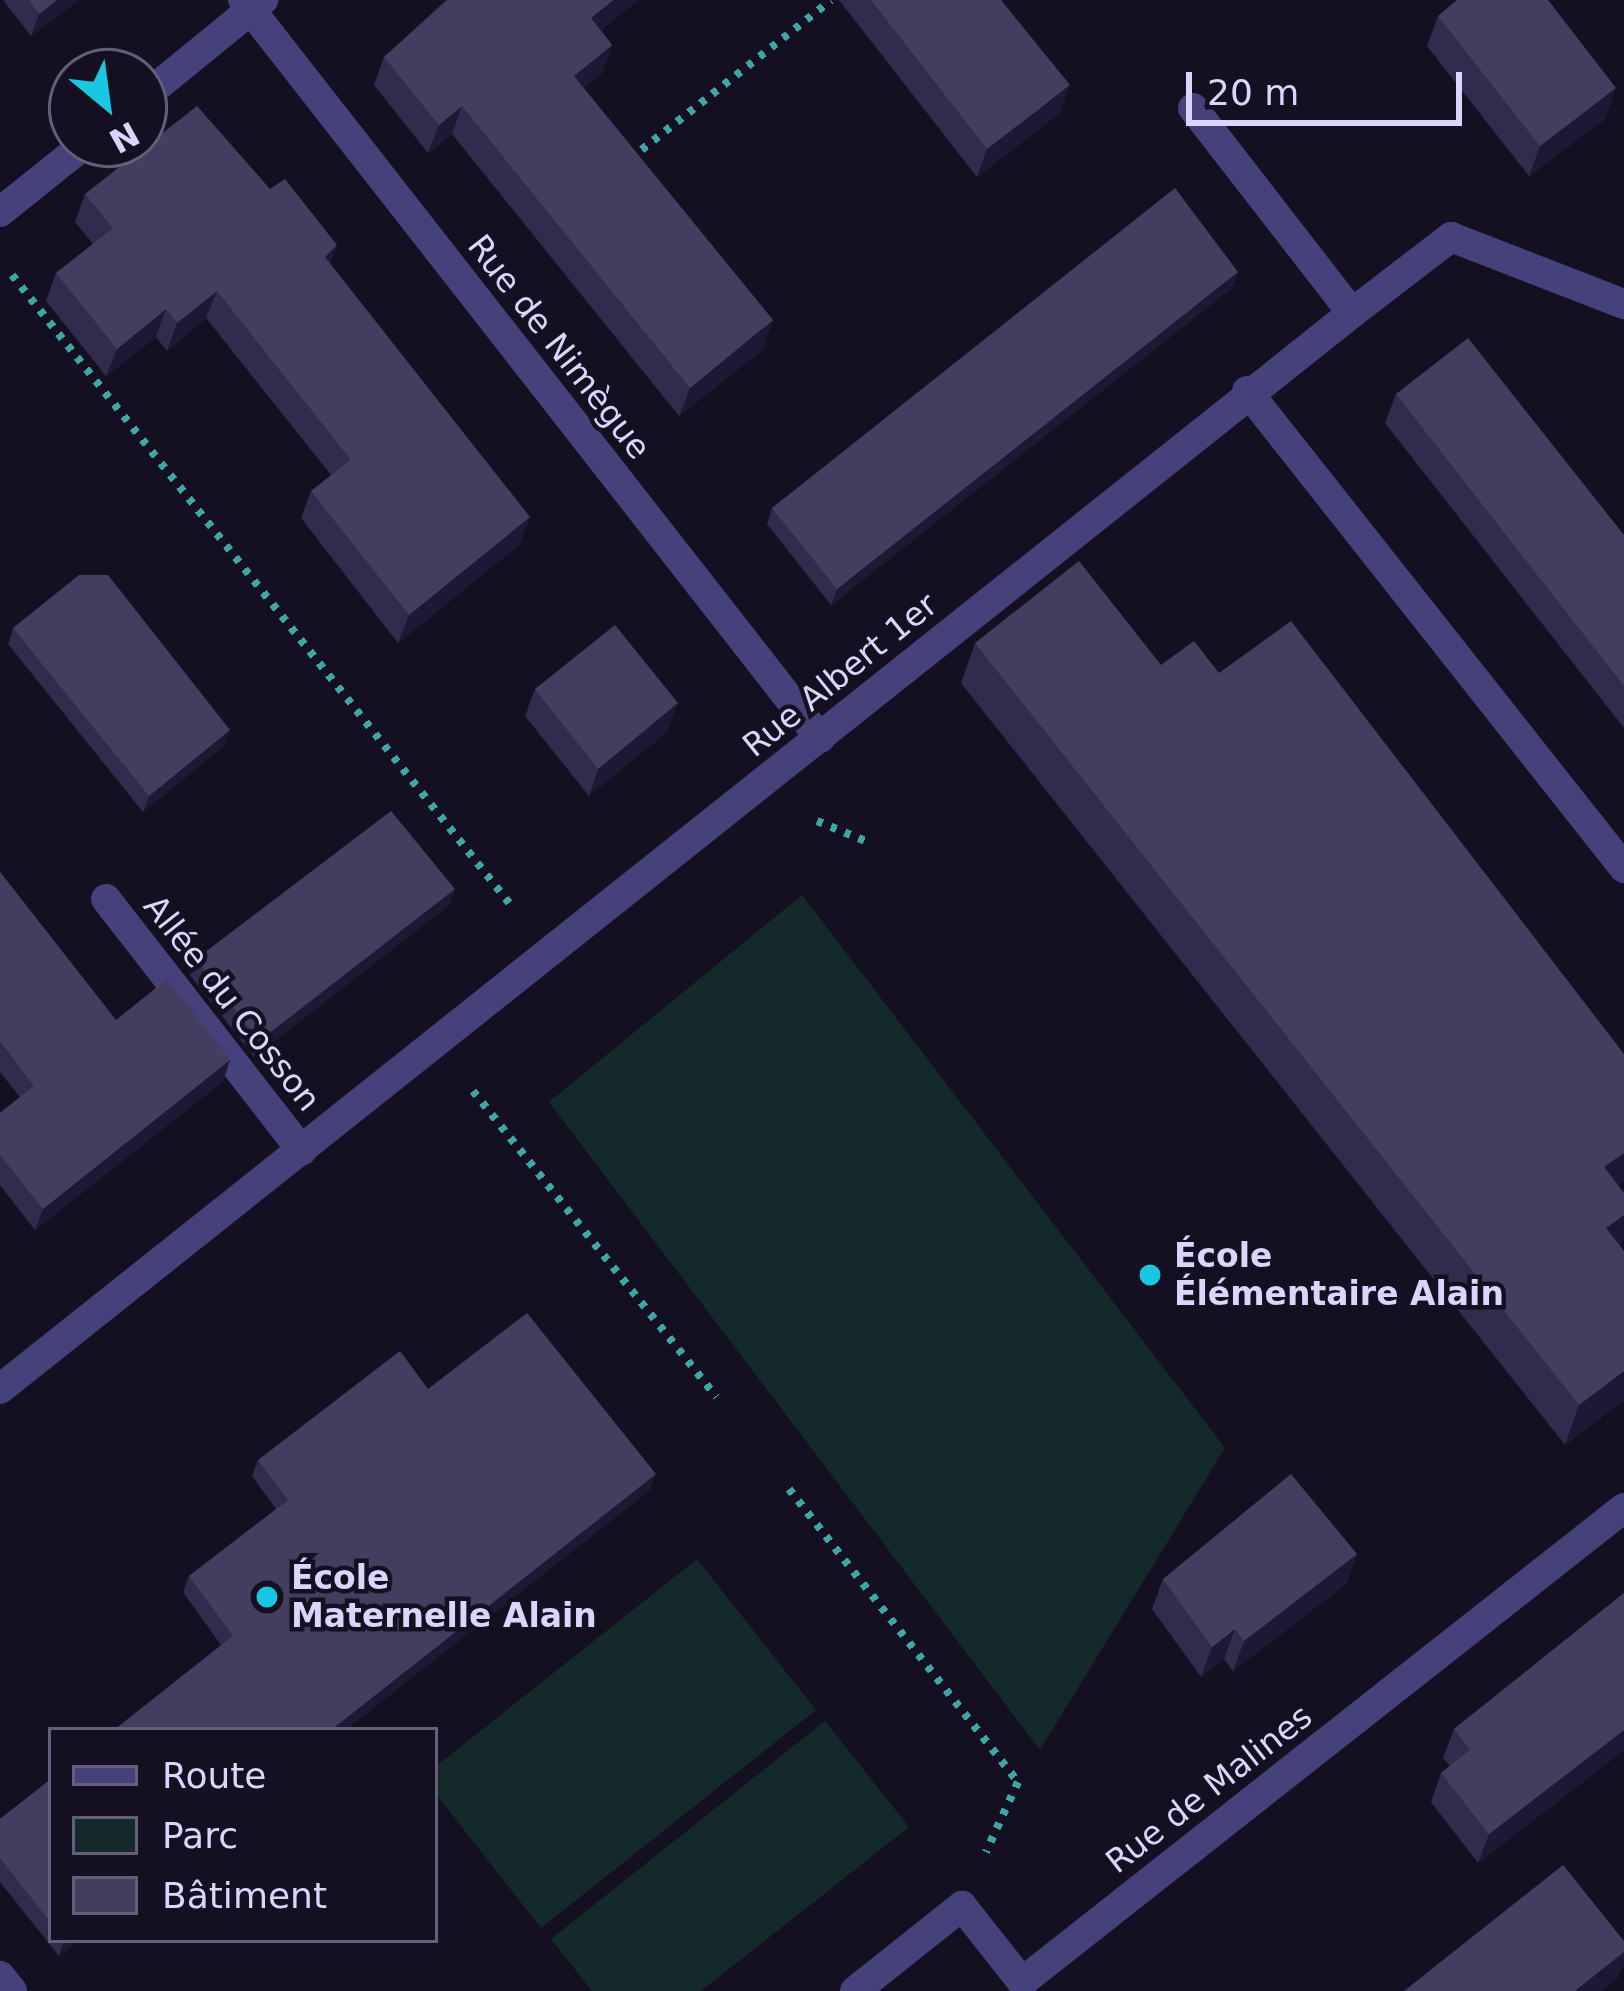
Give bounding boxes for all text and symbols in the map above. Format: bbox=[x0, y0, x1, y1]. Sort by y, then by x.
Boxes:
north arrow bbox=[48, 48, 168, 168]
scale bar bbox=[1192, 48, 1468, 122]
text: 20 m bbox=[1207, 72, 1299, 113]
text: N bbox=[103, 114, 146, 161]
street label: Rue de Nimègue bbox=[459, 227, 659, 467]
street label: Rue Albert 1er bbox=[735, 585, 945, 765]
street label: Allée du Cosson bbox=[135, 887, 329, 1119]
place label: École Élémentaire Alain bbox=[1174, 1236, 1504, 1314]
marker: École Élémentaire Alain bbox=[1137, 1262, 1163, 1288]
place label: École Maternelle Alain bbox=[291, 1558, 597, 1636]
marker: École Maternelle Alain bbox=[254, 1584, 280, 1610]
street label: Rue de Malines bbox=[1098, 1696, 1320, 1882]
legend bbox=[48, 1727, 438, 1943]
text: Route bbox=[162, 1755, 267, 1796]
text: Parc bbox=[162, 1815, 238, 1856]
text: Bâtiment bbox=[162, 1875, 327, 1916]

